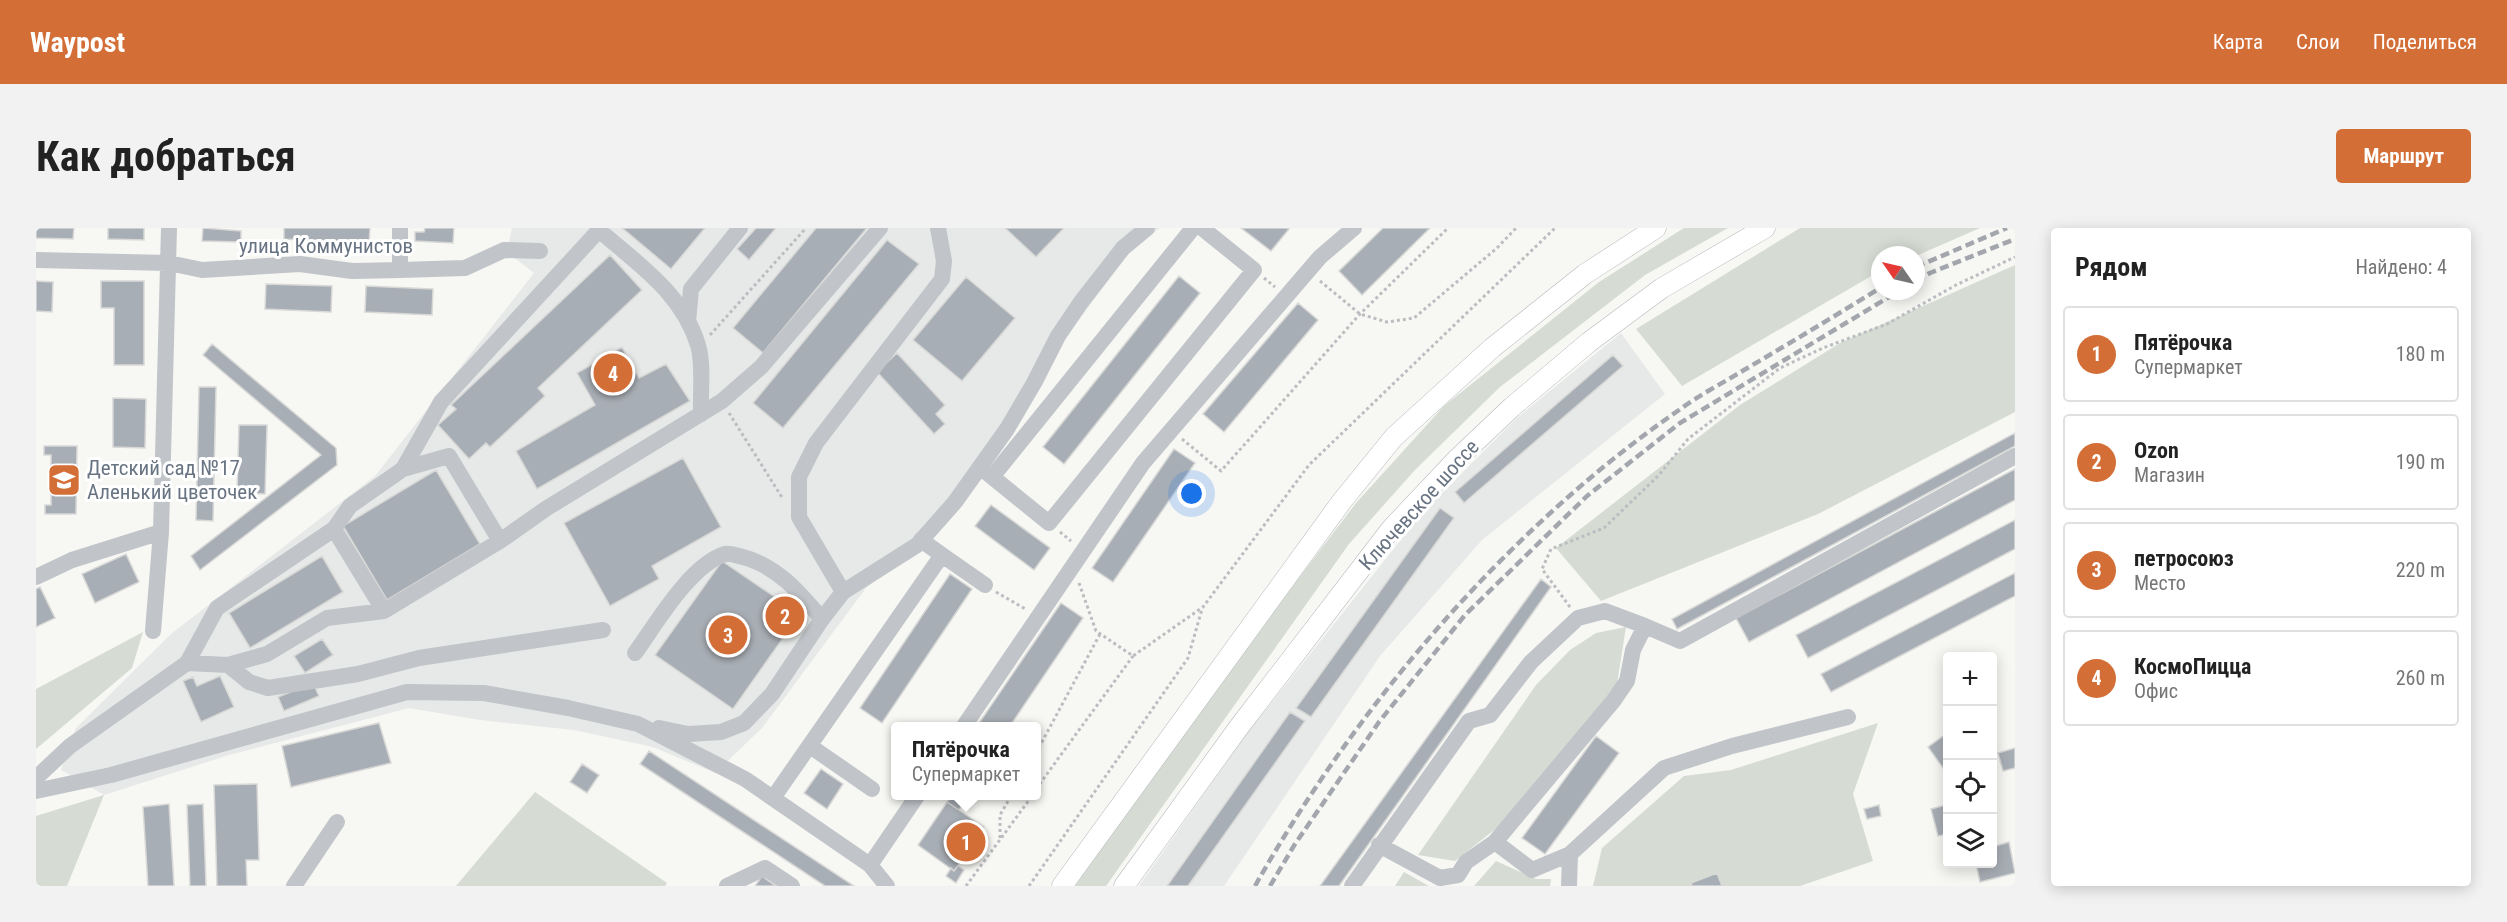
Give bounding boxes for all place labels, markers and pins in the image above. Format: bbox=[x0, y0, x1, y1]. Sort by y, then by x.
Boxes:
pin: 4 bbox=[594, 350, 632, 396]
place label: Детский сад №17 Аленький цветочек bbox=[87, 456, 257, 504]
school or university icon: Детский сад №17 Аленький цветочек bbox=[46, 462, 82, 498]
pin: 2 bbox=[766, 594, 804, 638]
pin: 3 bbox=[708, 612, 748, 658]
pin: 1 bbox=[946, 820, 986, 864]

